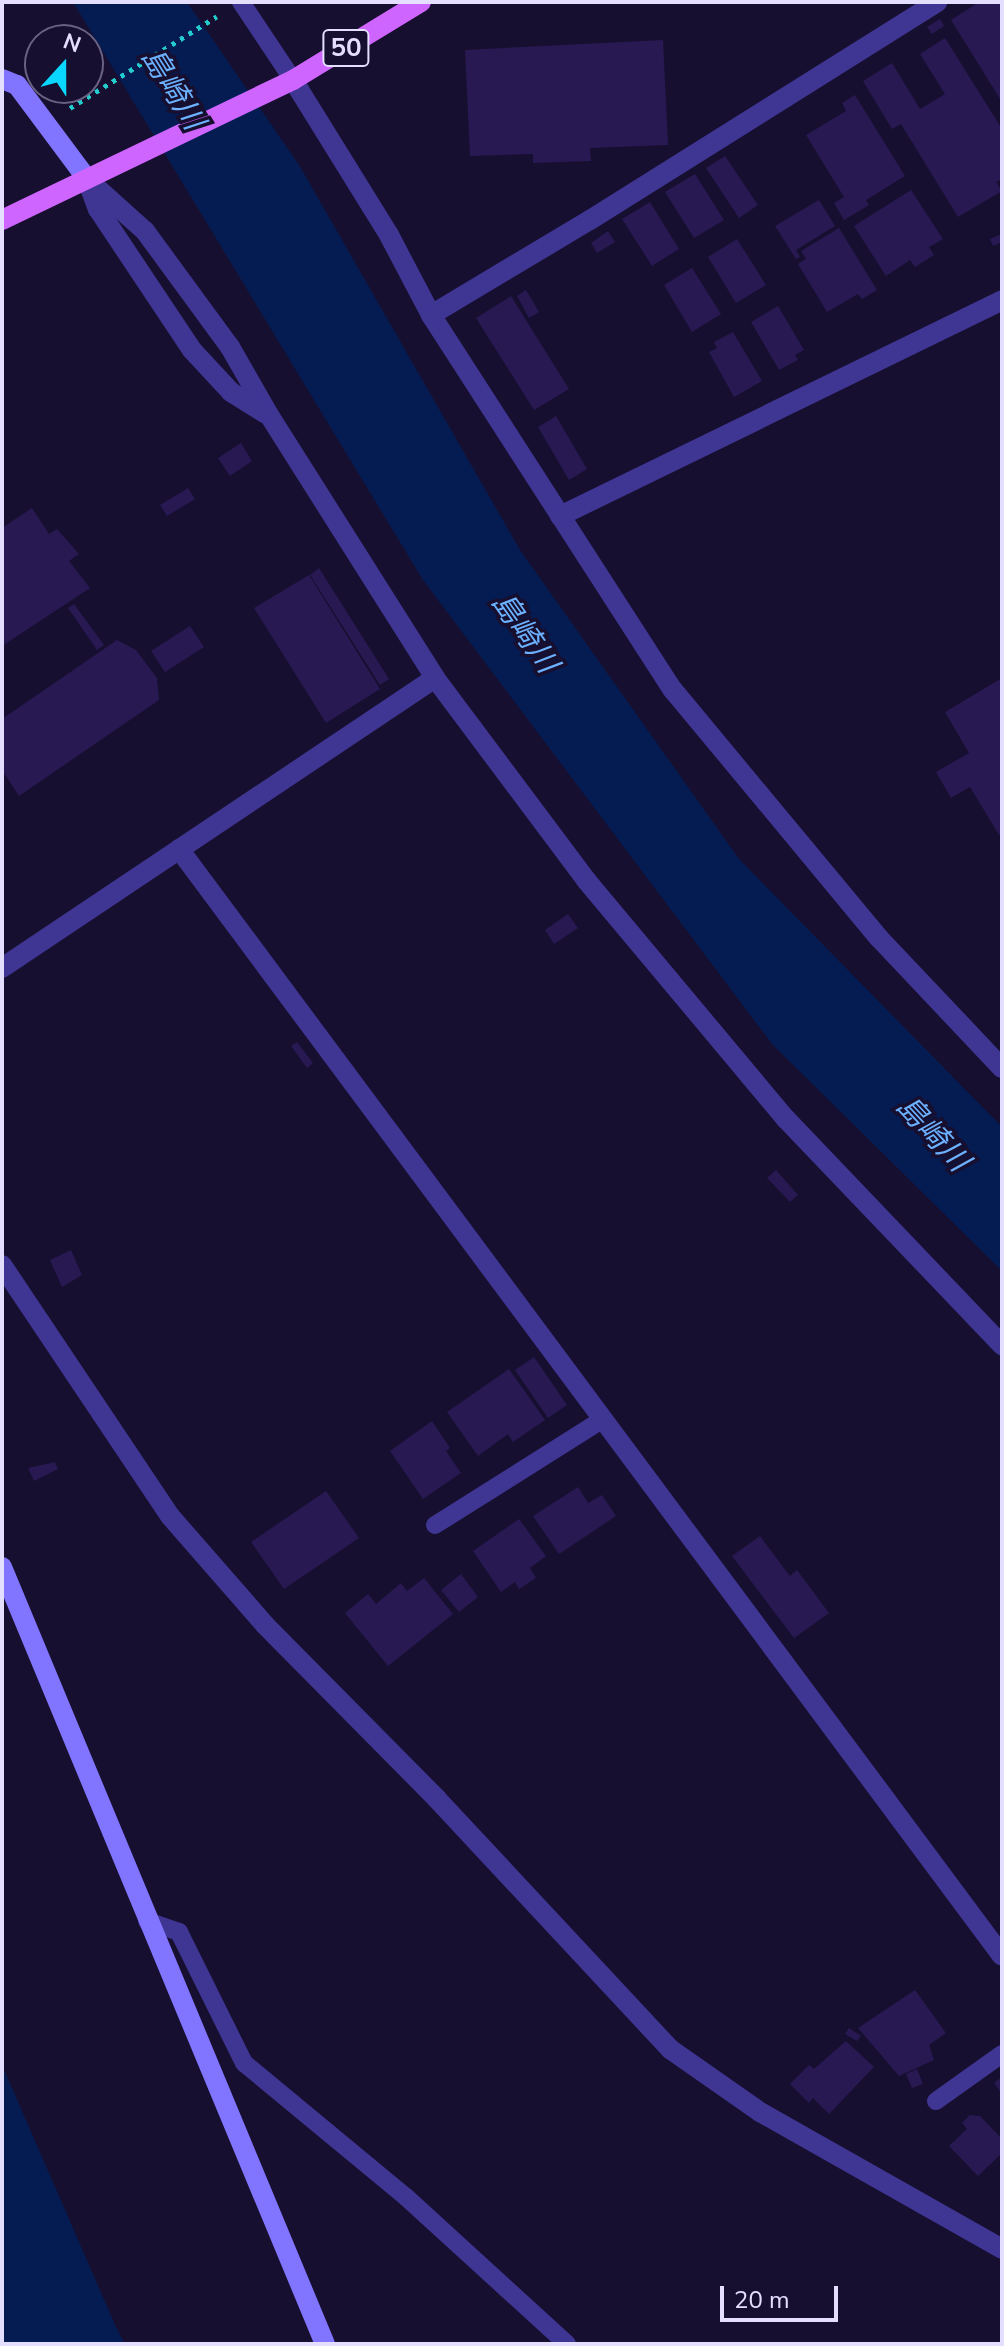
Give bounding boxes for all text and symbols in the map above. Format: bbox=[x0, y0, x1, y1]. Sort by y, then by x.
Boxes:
north arrow bbox=[24, 24, 104, 104]
road number: 50 bbox=[322, 26, 370, 70]
text: N bbox=[59, 27, 85, 60]
water label: 島崎川 bbox=[133, 41, 211, 137]
water label: 島崎川 bbox=[483, 586, 565, 680]
water label: 島崎川 bbox=[888, 1089, 976, 1179]
scale bar bbox=[724, 2270, 842, 2320]
text: 20 m bbox=[734, 2284, 790, 2316]

